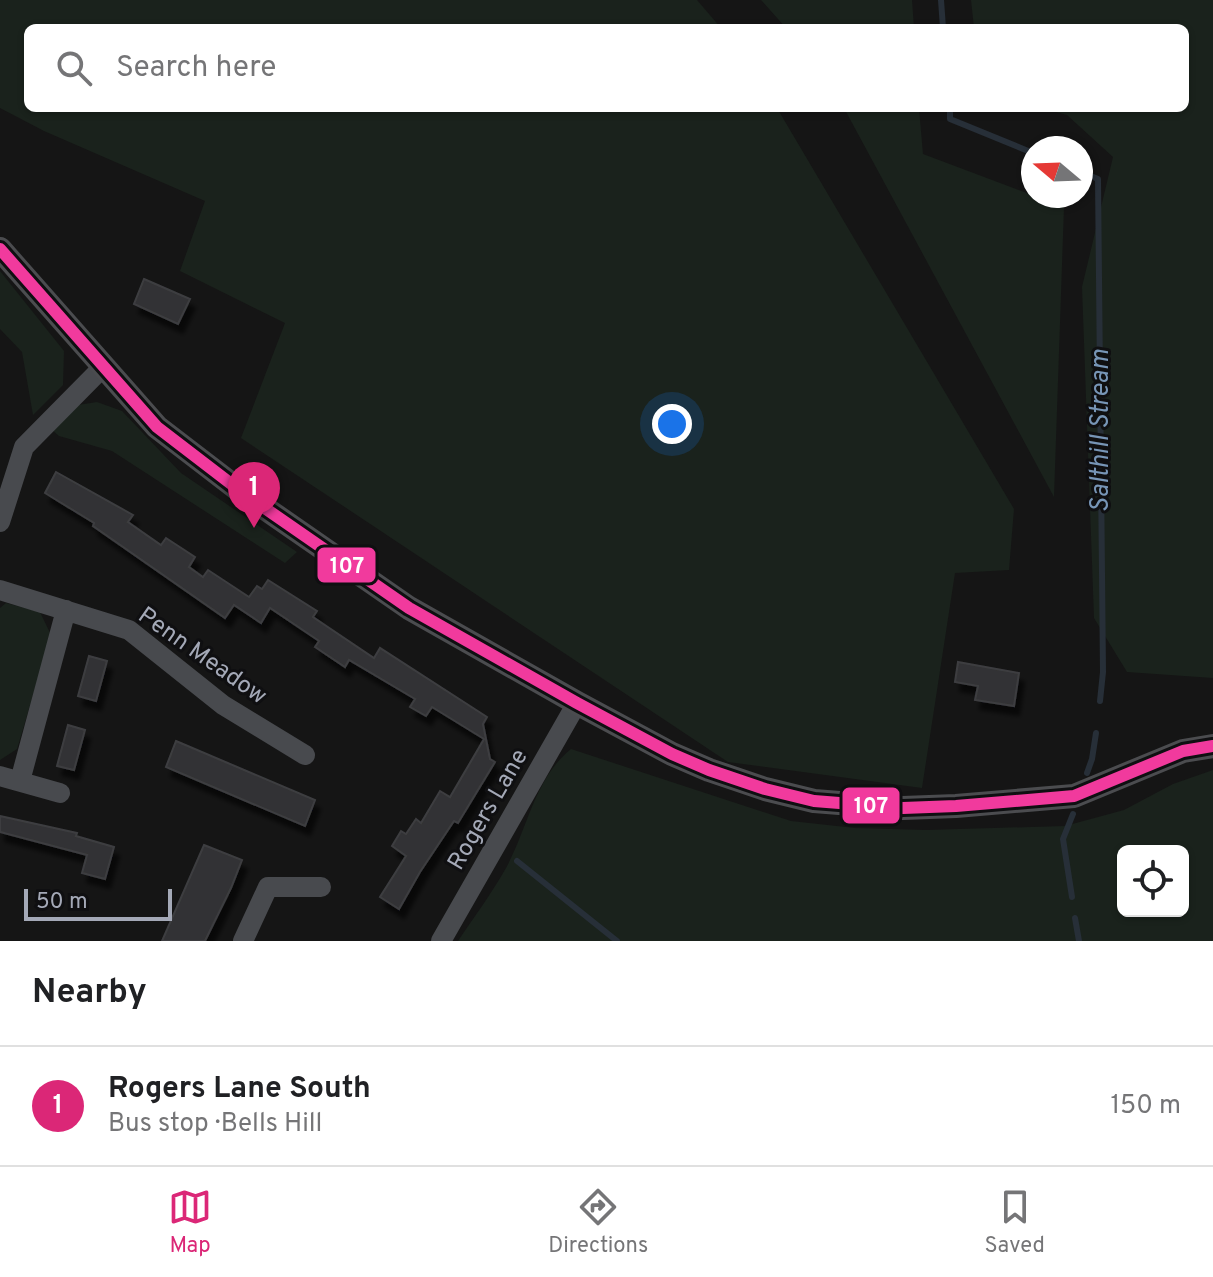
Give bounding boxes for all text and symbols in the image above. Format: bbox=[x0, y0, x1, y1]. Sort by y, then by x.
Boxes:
search box bbox=[24, 24, 1189, 112]
icon: search bbox=[52, 46, 96, 90]
text: Search here bbox=[116, 50, 276, 87]
north arrow bbox=[1021, 136, 1093, 208]
water label: Salthill Stream bbox=[1085, 349, 1118, 513]
your location bbox=[652, 404, 692, 444]
pin: 1 bbox=[228, 462, 280, 528]
line badge: 107 bbox=[316, 546, 377, 584]
text: 107 bbox=[330, 554, 364, 581]
street label: Penn Meadow bbox=[132, 601, 272, 712]
street label: Rogers Lane bbox=[442, 744, 535, 876]
line badge: 107 bbox=[841, 786, 901, 825]
text: 107 bbox=[854, 794, 888, 821]
map controls bbox=[1117, 845, 1189, 917]
button: locate bbox=[1117, 845, 1189, 917]
scale bar bbox=[24, 885, 172, 921]
text: 50 m bbox=[36, 889, 88, 916]
text: Nearby bbox=[32, 972, 147, 1015]
text: Rogers Lane South bbox=[108, 1071, 371, 1108]
text: 1 bbox=[53, 1090, 63, 1123]
text: 150 m bbox=[1110, 1090, 1181, 1123]
text: Bus stop · Bells Hill bbox=[108, 1108, 322, 1141]
tab: Map bbox=[168, 1185, 212, 1260]
tab: Directions bbox=[548, 1185, 648, 1260]
tab: Saved bbox=[984, 1185, 1045, 1260]

